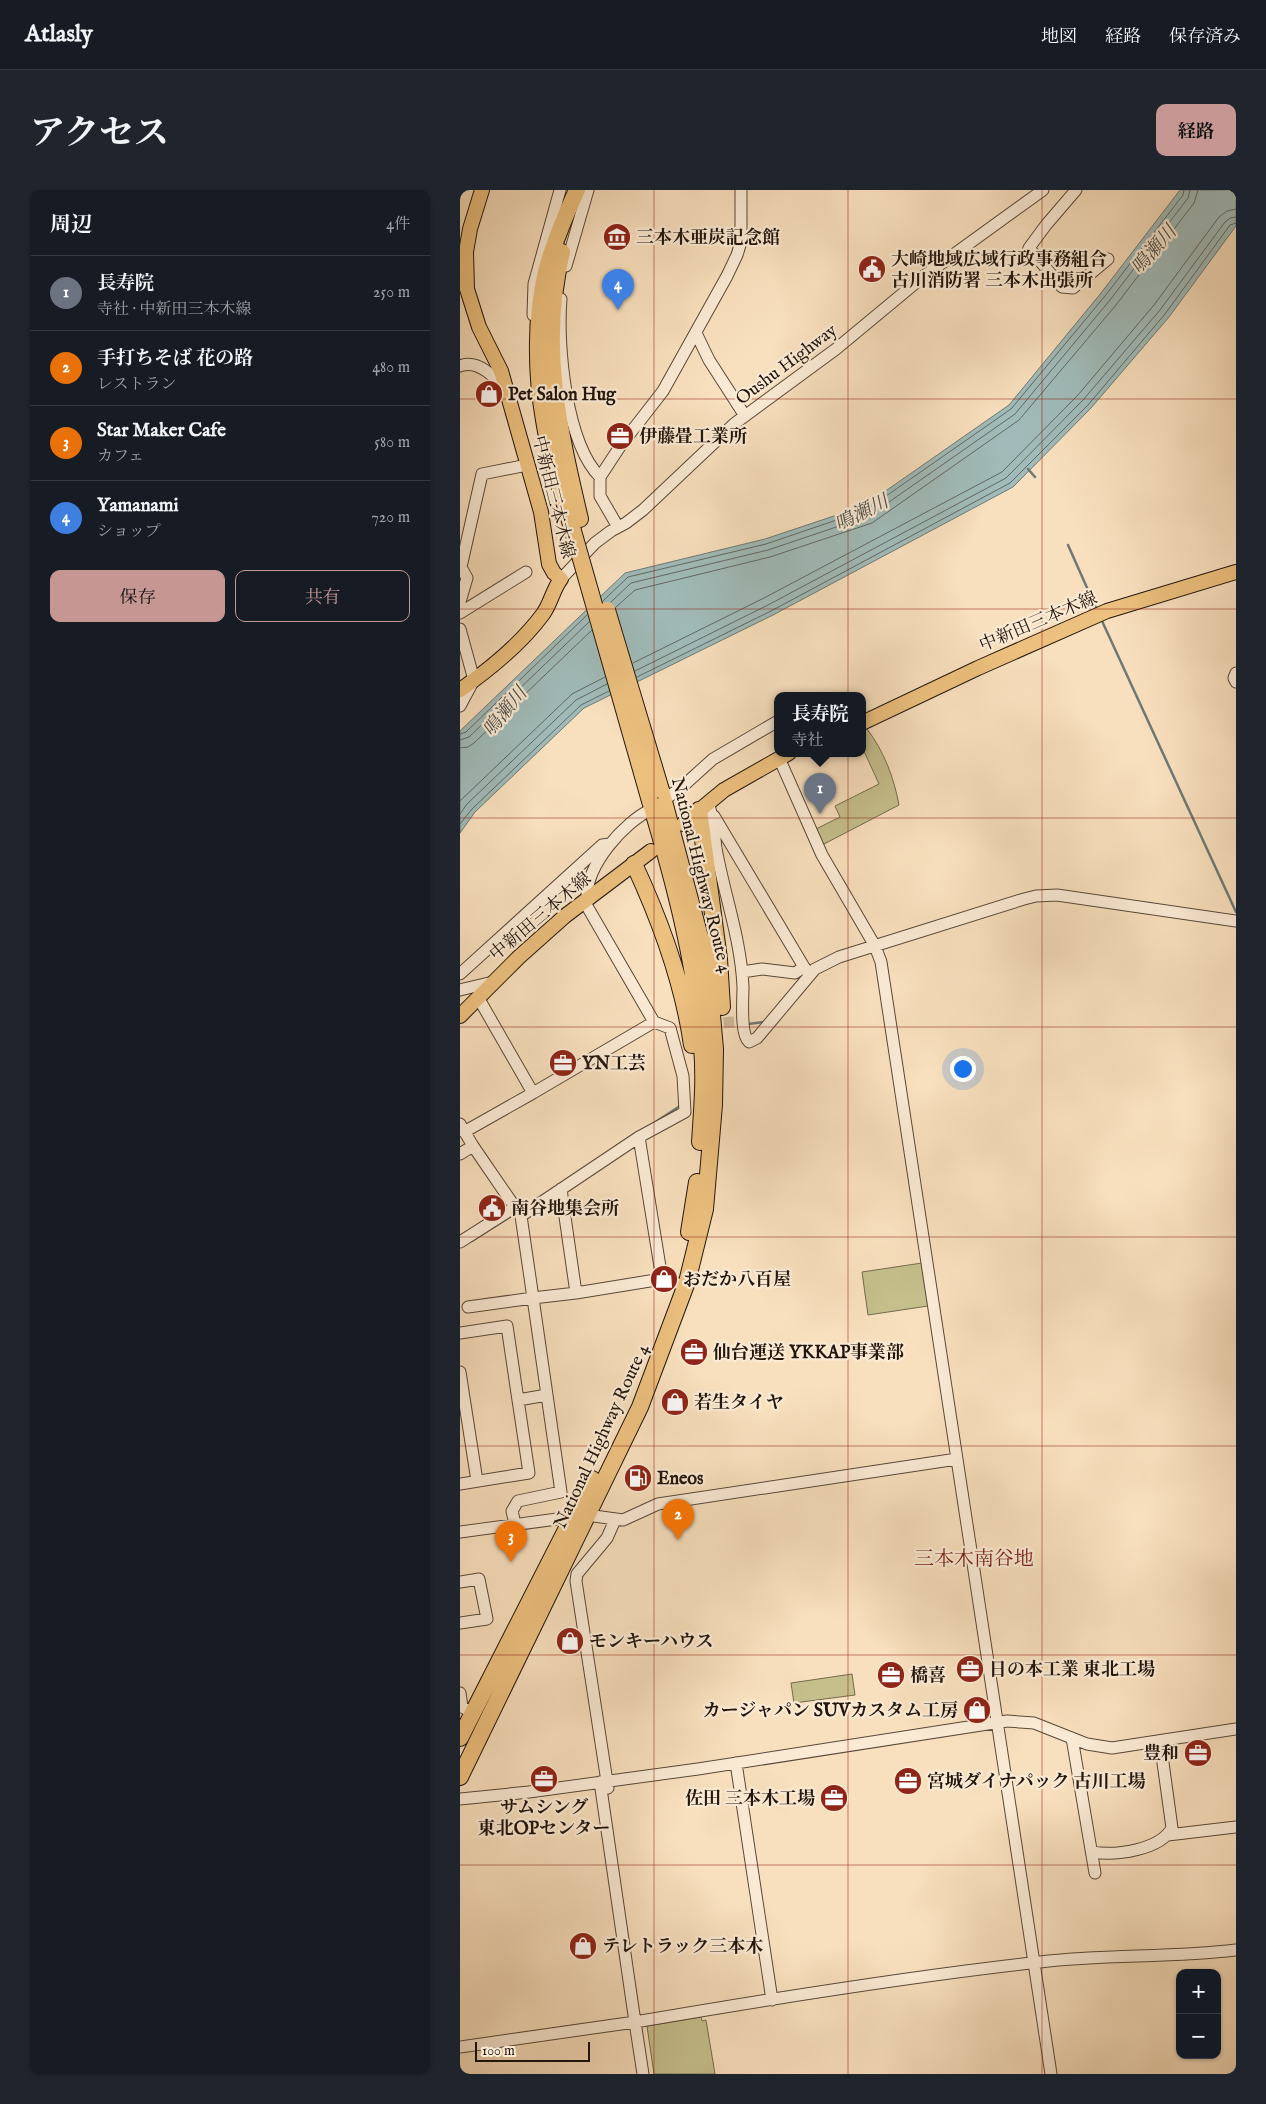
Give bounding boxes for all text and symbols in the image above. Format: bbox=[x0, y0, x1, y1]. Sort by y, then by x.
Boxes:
text: Atlasly bbox=[25, 19, 93, 50]
text: 地図 bbox=[1041, 26, 1077, 49]
text: 経路 bbox=[1105, 26, 1141, 49]
text: 保存済み bbox=[1169, 26, 1241, 49]
button: 経路 bbox=[1156, 104, 1236, 156]
text: アクセス bbox=[30, 112, 169, 157]
text: 周辺 bbox=[50, 212, 92, 239]
text: 4件 bbox=[386, 215, 410, 235]
water label: 鳴瀬川 bbox=[1127, 219, 1184, 280]
museum icon: 三本木亜炭記念館 bbox=[602, 222, 632, 252]
place label: 三本木亜炭記念館 bbox=[636, 227, 780, 250]
place label: 大崎地域広域行政事務組合 古川消防署 三本木出張所 bbox=[891, 249, 1107, 293]
public building icon: 大崎地域広域行政事務組合 古川消防署 三本木出張所 bbox=[857, 254, 887, 284]
pin: 4 bbox=[602, 269, 634, 310]
text: 長寿院 bbox=[97, 272, 154, 296]
text: 1 bbox=[63, 283, 69, 303]
text: 250 m bbox=[373, 283, 410, 303]
text: 寺社 · 中新田三本木線 bbox=[97, 300, 252, 320]
street label: Oushu Highway bbox=[732, 320, 842, 411]
text: 手打ちそば 花の路 bbox=[97, 347, 253, 371]
text: 2 bbox=[62, 358, 70, 378]
text: 480 m bbox=[372, 358, 410, 378]
text: レストラン bbox=[97, 375, 177, 395]
shop icon: Pet Salon Hug bbox=[474, 379, 504, 409]
place label: Pet Salon Hug bbox=[508, 384, 617, 407]
text: Star Maker Cafe bbox=[97, 419, 226, 443]
office icon: 伊藤畳工業所 bbox=[605, 421, 635, 451]
place label: 伊藤畳工業所 bbox=[639, 426, 747, 449]
text: 3 bbox=[63, 433, 69, 453]
text: 580 m bbox=[374, 433, 410, 453]
street label: 中新田三本木線 bbox=[526, 433, 579, 561]
text: カフェ bbox=[97, 447, 144, 467]
water label: 鳴瀬川 bbox=[831, 489, 895, 537]
text: Yamanami bbox=[97, 494, 179, 518]
text: 4 bbox=[62, 508, 70, 528]
text: 720 m bbox=[371, 508, 410, 528]
text: ショップ bbox=[97, 522, 161, 542]
button: 保存 bbox=[50, 570, 225, 622]
button: 共有 bbox=[235, 570, 410, 622]
street label: 中新田三本木線 bbox=[976, 587, 1101, 658]
water label: 鳴瀬川 bbox=[478, 681, 534, 742]
popup bbox=[774, 692, 866, 757]
text: 長寿院 bbox=[791, 703, 849, 727]
text: 寺社 bbox=[791, 731, 824, 751]
pin: 1 bbox=[804, 773, 836, 814]
street label: National Highway Route 4 bbox=[665, 775, 736, 976]
street label: 中新田三本木線 bbox=[485, 868, 597, 966]
office icon: YN工芸 bbox=[548, 1048, 578, 1078]
place label: YN工芸 bbox=[582, 1053, 646, 1076]
your location bbox=[950, 1056, 976, 1082]
public building icon: 南谷地集会所 bbox=[477, 1193, 507, 1223]
place label: 南谷地集会所 bbox=[511, 1198, 619, 1221]
shop icon: おだか八百屋 bbox=[649, 1264, 679, 1294]
place label: おだか八百屋 bbox=[683, 1269, 791, 1292]
office icon: 仙台運送 YKKAP事業部 bbox=[679, 1337, 709, 1367]
street label: National Highway Route 4 bbox=[549, 1341, 655, 1533]
place label: 仙台運送 YKKAP事業部 bbox=[713, 1342, 904, 1365]
shop icon: 若生タイヤ bbox=[660, 1387, 690, 1417]
place label: 若生タイヤ bbox=[694, 1392, 784, 1415]
fuel station icon: Eneos bbox=[623, 1463, 653, 1493]
place label: Eneos bbox=[657, 1468, 704, 1491]
pin: 2 bbox=[662, 1499, 694, 1540]
pin: 3 bbox=[495, 1521, 527, 1562]
district label: 三本木南谷地 bbox=[914, 1547, 1034, 1572]
shop icon: モンキーハウス bbox=[555, 1626, 585, 1656]
place label: モンキーハウス bbox=[589, 1631, 714, 1654]
office icon: 日の本工業 東北工場 bbox=[955, 1654, 985, 1684]
place label: 日の本工業 東北工場 bbox=[989, 1659, 1155, 1682]
office icon: 橋喜 bbox=[876, 1660, 906, 1690]
place label: 橋喜 bbox=[910, 1665, 946, 1688]
shop icon: カージャパン SUVカスタム工房 bbox=[962, 1695, 992, 1725]
place label: カージャパン SUVカスタム工房 bbox=[703, 1700, 958, 1723]
office icon: 豊和 bbox=[1183, 1738, 1213, 1768]
place label: 豊和 bbox=[1143, 1743, 1179, 1766]
office icon: サムシング 東北OPセンター bbox=[529, 1764, 559, 1794]
office icon: 宮城ダイナパック 古川工場 bbox=[893, 1766, 923, 1796]
place label: 宮城ダイナパック 古川工場 bbox=[927, 1771, 1146, 1794]
office icon: 佐田 三本木工場 bbox=[819, 1783, 849, 1813]
place label: 佐田 三本木工場 bbox=[685, 1788, 815, 1811]
place label: サムシング 東北OPセンター bbox=[478, 1797, 610, 1841]
shop icon: テレトラック三本木 bbox=[568, 1931, 598, 1961]
place label: テレトラック三本木 bbox=[602, 1936, 763, 1959]
map controls bbox=[1176, 1969, 1221, 2059]
button: + bbox=[1176, 1969, 1221, 2014]
button: − bbox=[1176, 2014, 1221, 2059]
scale bar bbox=[475, 2039, 590, 2062]
text: 100 m bbox=[482, 2042, 515, 2060]

